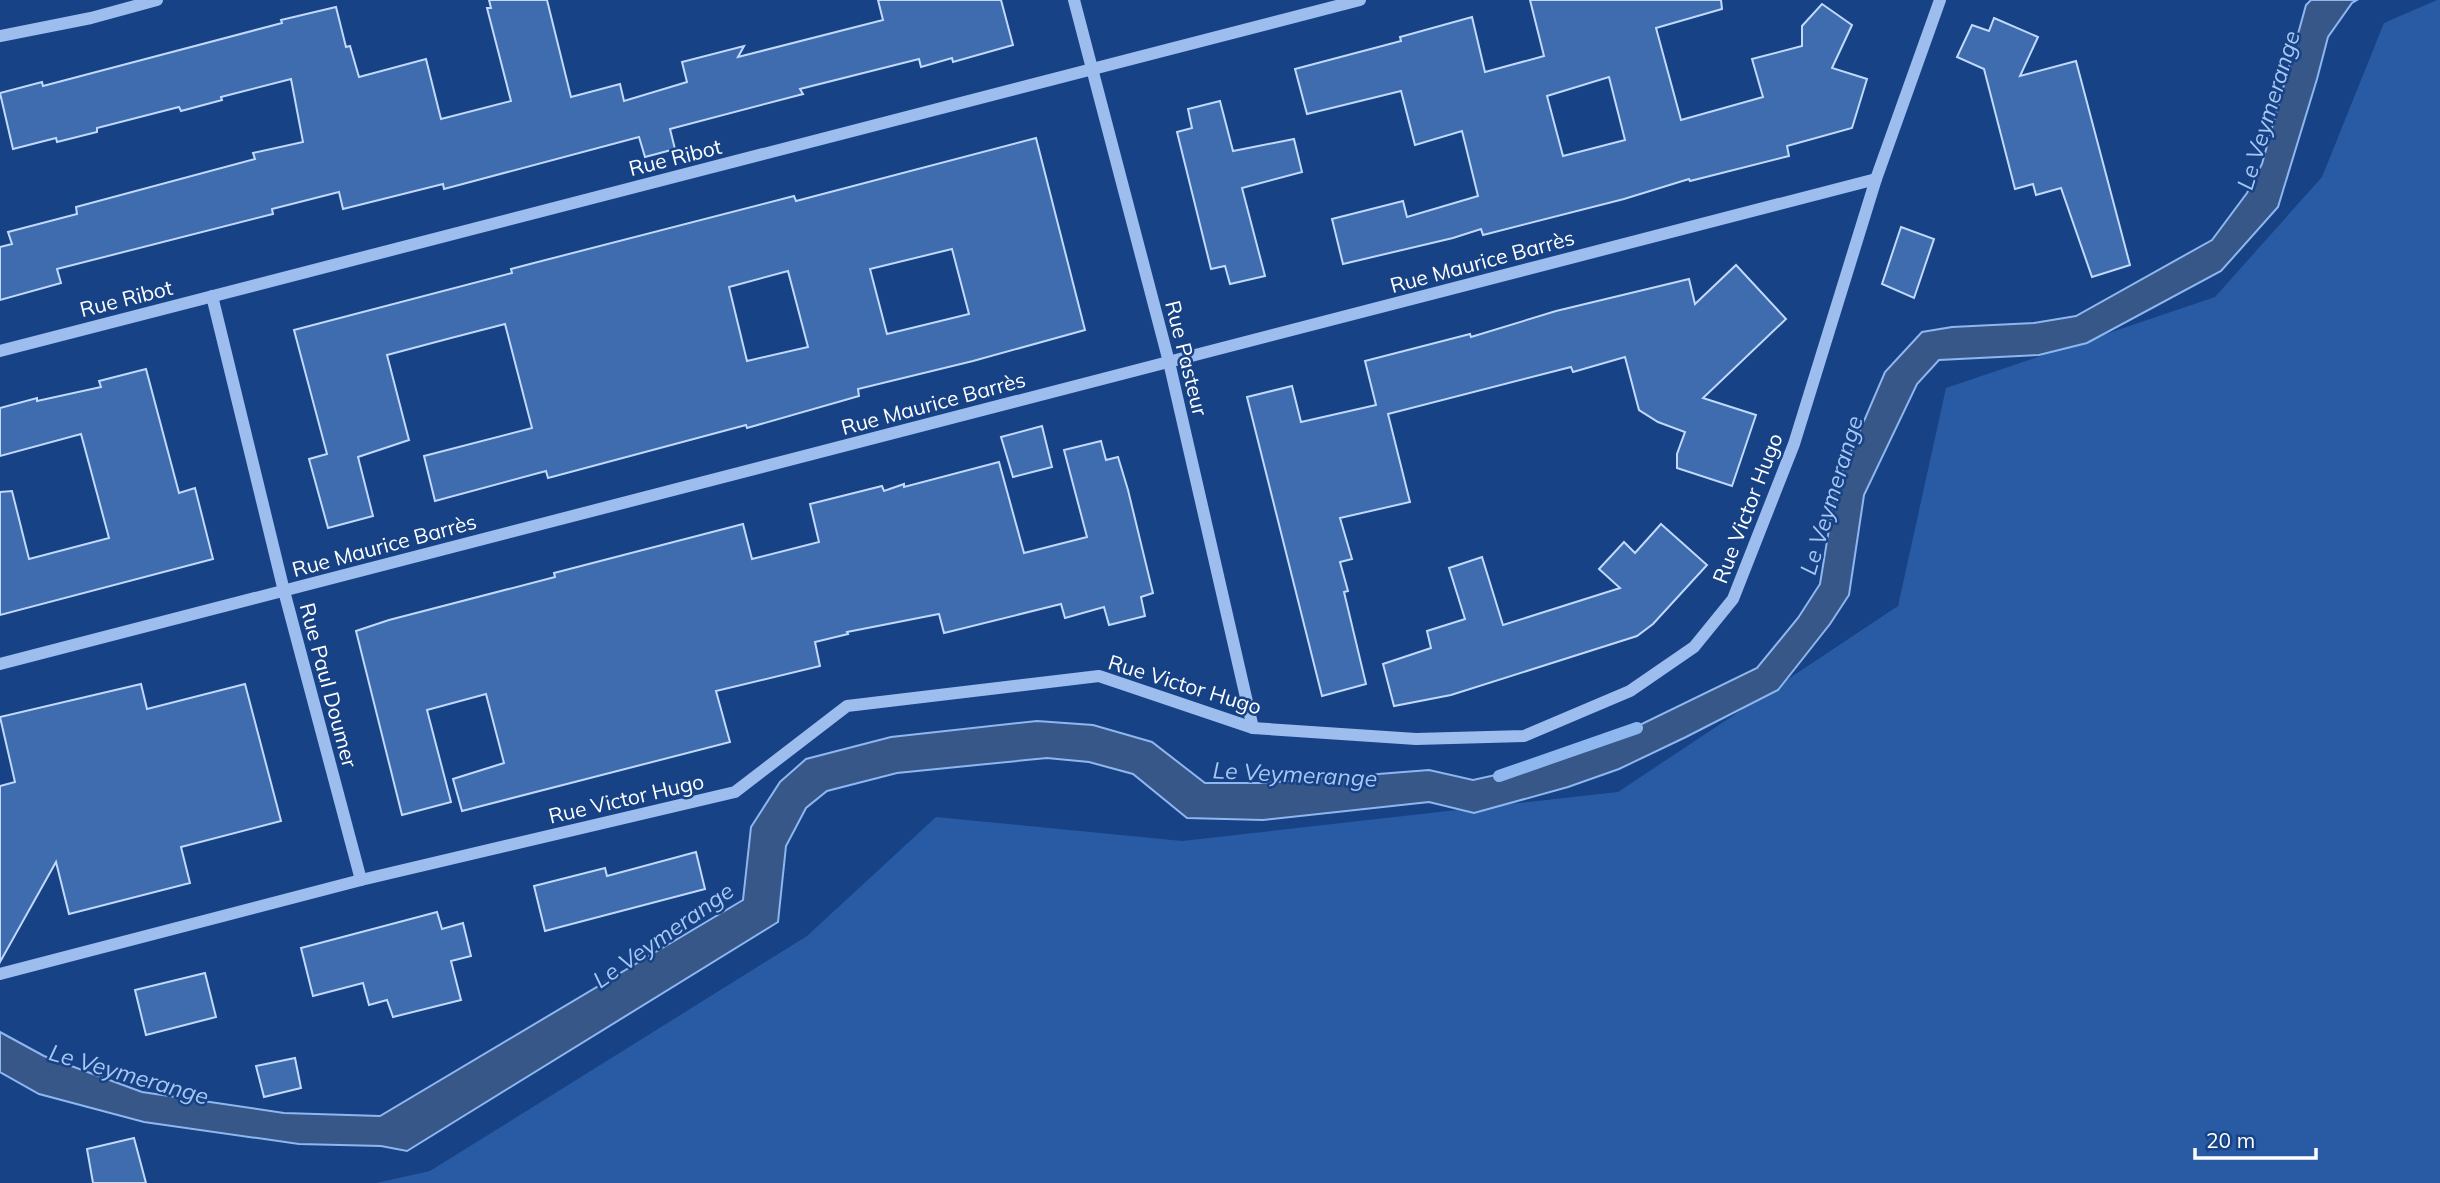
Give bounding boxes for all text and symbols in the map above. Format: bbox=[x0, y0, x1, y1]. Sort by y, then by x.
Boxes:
water label: Le Veymerange bbox=[2230, 27, 2306, 193]
street label: Rue Ribot bbox=[626, 133, 724, 181]
street label: Rue Maurice Barrès bbox=[1387, 224, 1577, 298]
street label: Rue Ribot bbox=[77, 274, 175, 322]
street label: Rue Pasteur bbox=[1160, 298, 1214, 419]
street label: Rue Maurice Barrès bbox=[838, 366, 1028, 440]
water label: Le Veymerange bbox=[1793, 412, 1869, 578]
street label: Rue Victor Hugo bbox=[1706, 429, 1788, 587]
street label: Rue Maurice Barrès bbox=[289, 508, 479, 582]
street label: Rue Paul Doumer bbox=[295, 600, 364, 770]
street label: Rue Victor Hugo bbox=[1105, 648, 1265, 720]
water label: Le Veymerange bbox=[1212, 755, 1378, 793]
street label: Rue Victor Hugo bbox=[546, 767, 706, 829]
water label: Le Veymerange bbox=[587, 876, 739, 994]
water label: Le Veymerange bbox=[46, 1037, 212, 1111]
scale bar bbox=[2195, 1116, 2316, 1160]
text: 20 m bbox=[2206, 1127, 2255, 1153]

